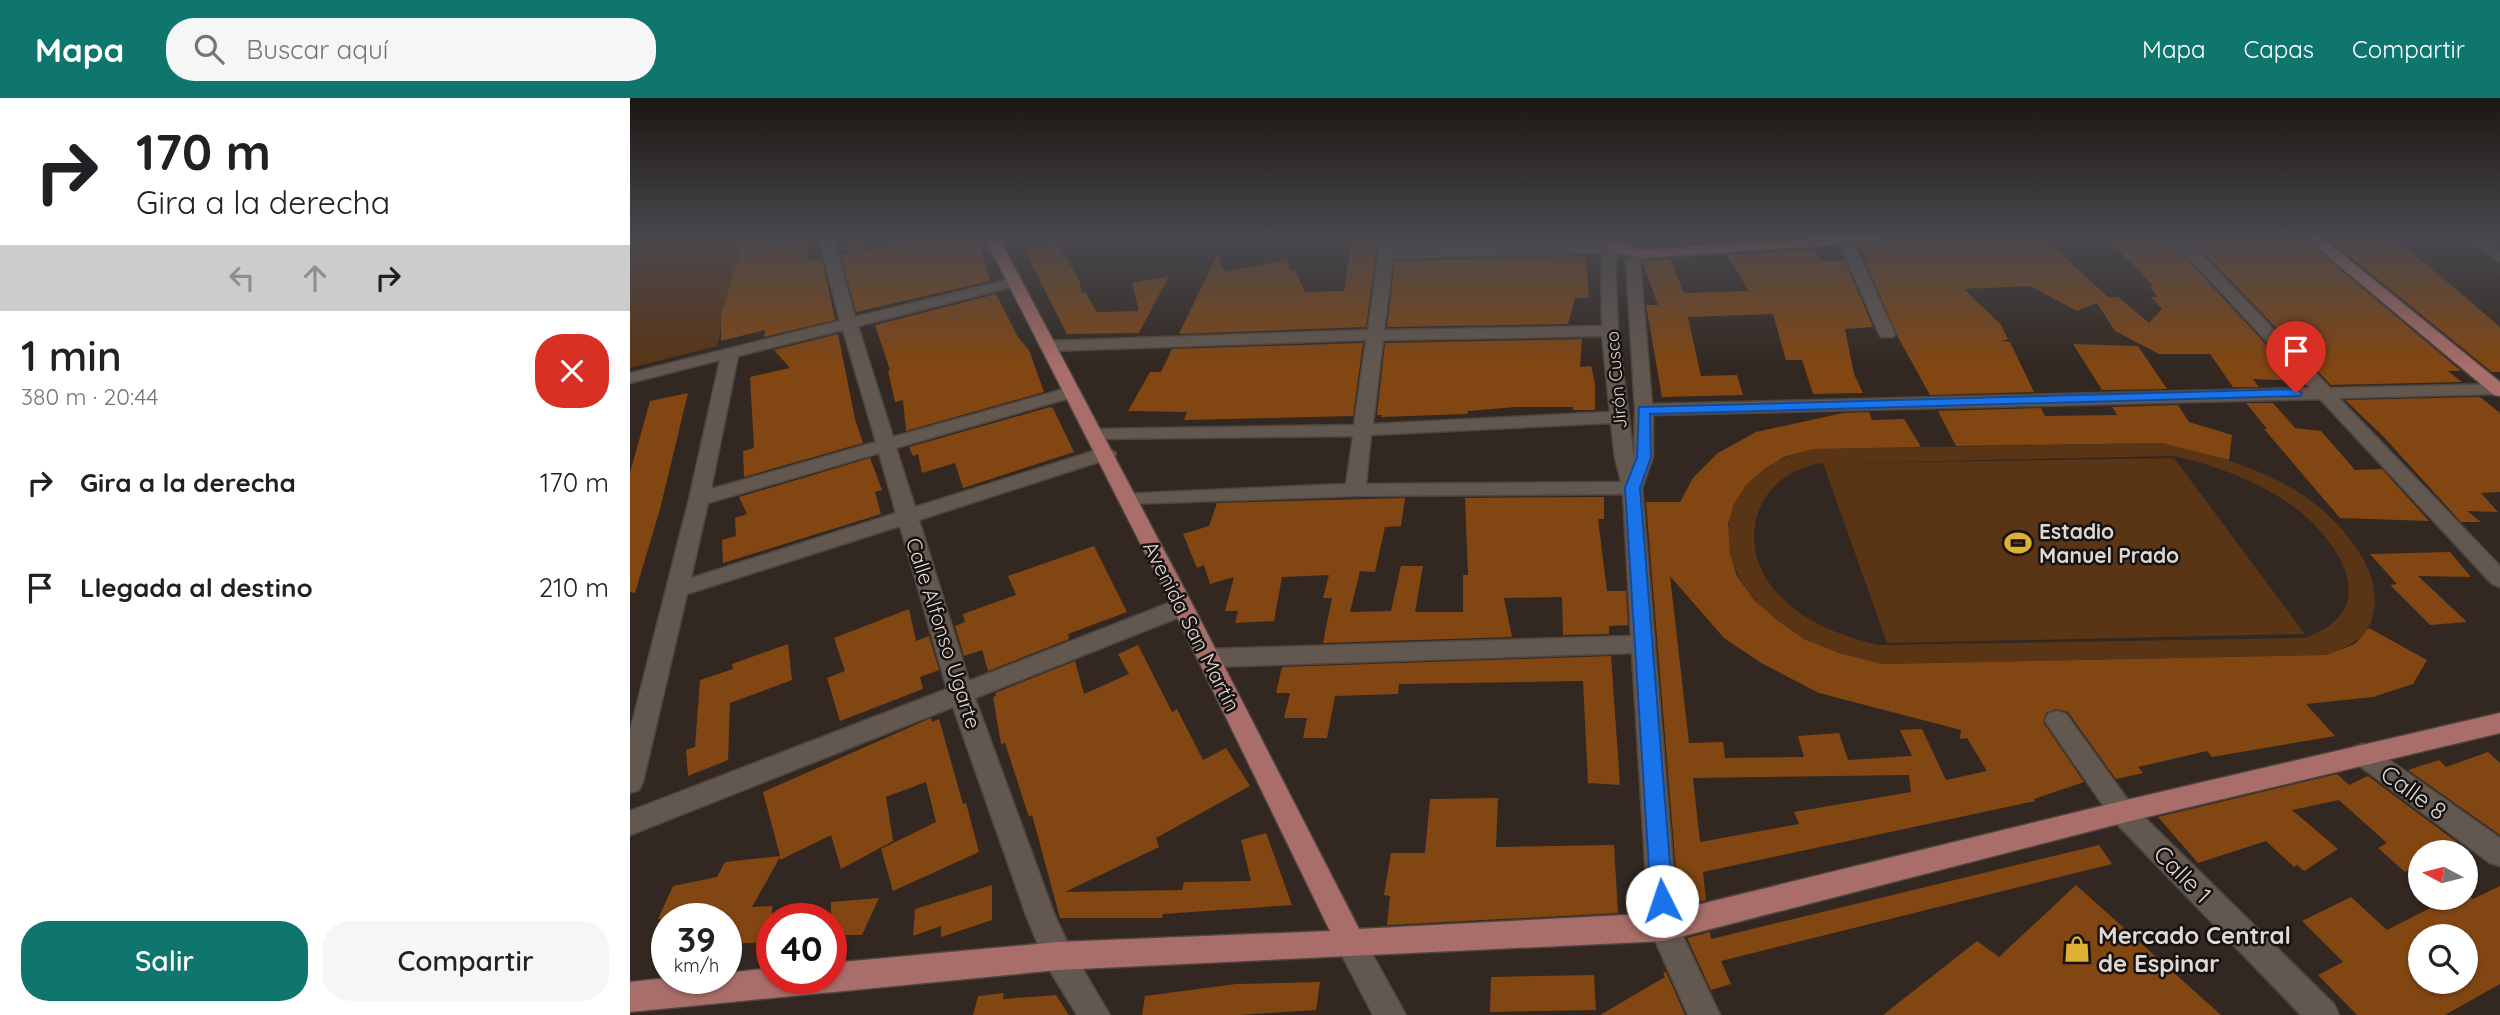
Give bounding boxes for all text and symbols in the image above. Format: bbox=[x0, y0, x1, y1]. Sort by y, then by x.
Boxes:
search box bbox=[166, 18, 656, 81]
text: Mapa bbox=[35, 29, 124, 70]
icon: search bbox=[190, 30, 228, 68]
text: Buscar aquí bbox=[246, 33, 388, 66]
text: Mapa bbox=[2142, 34, 2206, 64]
text: Capas bbox=[2244, 34, 2314, 64]
text: Compartir bbox=[2352, 34, 2465, 64]
text: 170 m bbox=[136, 121, 271, 182]
icon: right bbox=[21, 126, 112, 217]
text: Gira a la derecha bbox=[136, 182, 390, 222]
icon: left bbox=[223, 259, 261, 297]
icon: ahead bbox=[296, 259, 334, 297]
icon: right bbox=[369, 259, 407, 297]
pin bbox=[2266, 321, 2326, 393]
text: 1 min bbox=[21, 329, 122, 382]
street label: Jirón Cusco bbox=[1600, 330, 1632, 430]
icon: arrive bbox=[2277, 332, 2315, 370]
button: close bbox=[535, 334, 609, 408]
text: 380 m · 20:44 bbox=[21, 382, 158, 411]
icon: right bbox=[21, 464, 59, 502]
text: Gira a la derecha bbox=[80, 466, 296, 499]
text: 170 m bbox=[540, 466, 609, 499]
place label: Estadio Manuel Prado bbox=[2039, 518, 2179, 568]
sports icon: Estadio Manuel Prado bbox=[2003, 528, 2033, 558]
street label: Calle Alfonso Ugarte bbox=[901, 534, 987, 732]
street label: Avenida San Martín bbox=[1138, 536, 1246, 716]
icon: arrive bbox=[21, 569, 59, 607]
text: Llegada al destino bbox=[80, 571, 313, 604]
text: 210 m bbox=[539, 571, 609, 604]
street label: Calle 8 bbox=[2375, 758, 2453, 826]
street label: Calle 1 bbox=[2148, 839, 2218, 909]
north arrow bbox=[2408, 840, 2478, 910]
map controls bbox=[2408, 840, 2478, 994]
position arrow bbox=[1625, 864, 1699, 938]
speed limit sign: 40 bbox=[756, 903, 847, 994]
text: 39 bbox=[677, 917, 716, 961]
place label: Mercado Central de Espinar bbox=[2098, 920, 2291, 978]
button: Salir bbox=[21, 921, 308, 1001]
button: Compartir bbox=[322, 921, 609, 1001]
button: search bbox=[2408, 924, 2478, 994]
shop icon: Mercado Central de Espinar bbox=[2062, 934, 2092, 964]
text: km/h bbox=[674, 954, 719, 977]

